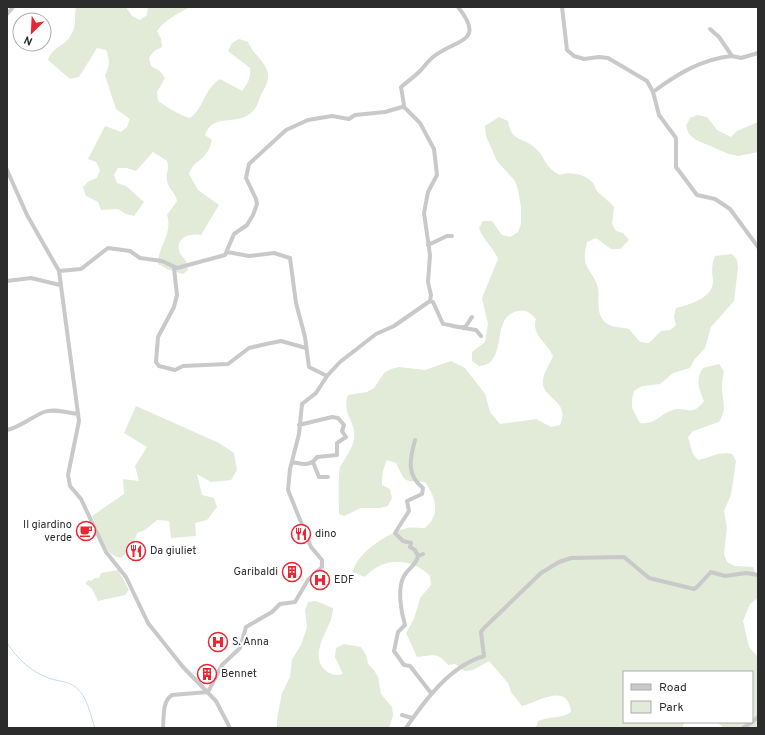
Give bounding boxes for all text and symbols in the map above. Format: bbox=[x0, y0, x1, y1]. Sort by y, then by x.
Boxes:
north arrow bbox=[12, 12, 52, 52]
text: N bbox=[22, 32, 35, 48]
place label: Il giardino verde bbox=[23, 518, 72, 545]
cafe icon: Il giardino verde bbox=[75, 520, 97, 542]
restaurant icon: dino bbox=[290, 523, 312, 545]
place label: dino bbox=[315, 527, 336, 541]
restaurant icon: Da giuliet bbox=[125, 540, 147, 562]
place label: Da giuliet bbox=[150, 544, 197, 558]
building icon: Garibaldi bbox=[281, 561, 303, 583]
place label: Garibaldi bbox=[234, 565, 278, 579]
hospital icon: EDF bbox=[309, 569, 331, 591]
place label: EDF bbox=[334, 573, 354, 587]
hospital icon: S. Anna bbox=[207, 631, 229, 653]
place label: S. Anna bbox=[232, 635, 269, 649]
building icon: Bennet bbox=[196, 663, 218, 685]
place label: Bennet bbox=[221, 667, 257, 681]
legend bbox=[623, 671, 753, 723]
text: Road bbox=[659, 680, 687, 696]
text: Park bbox=[659, 700, 684, 716]

